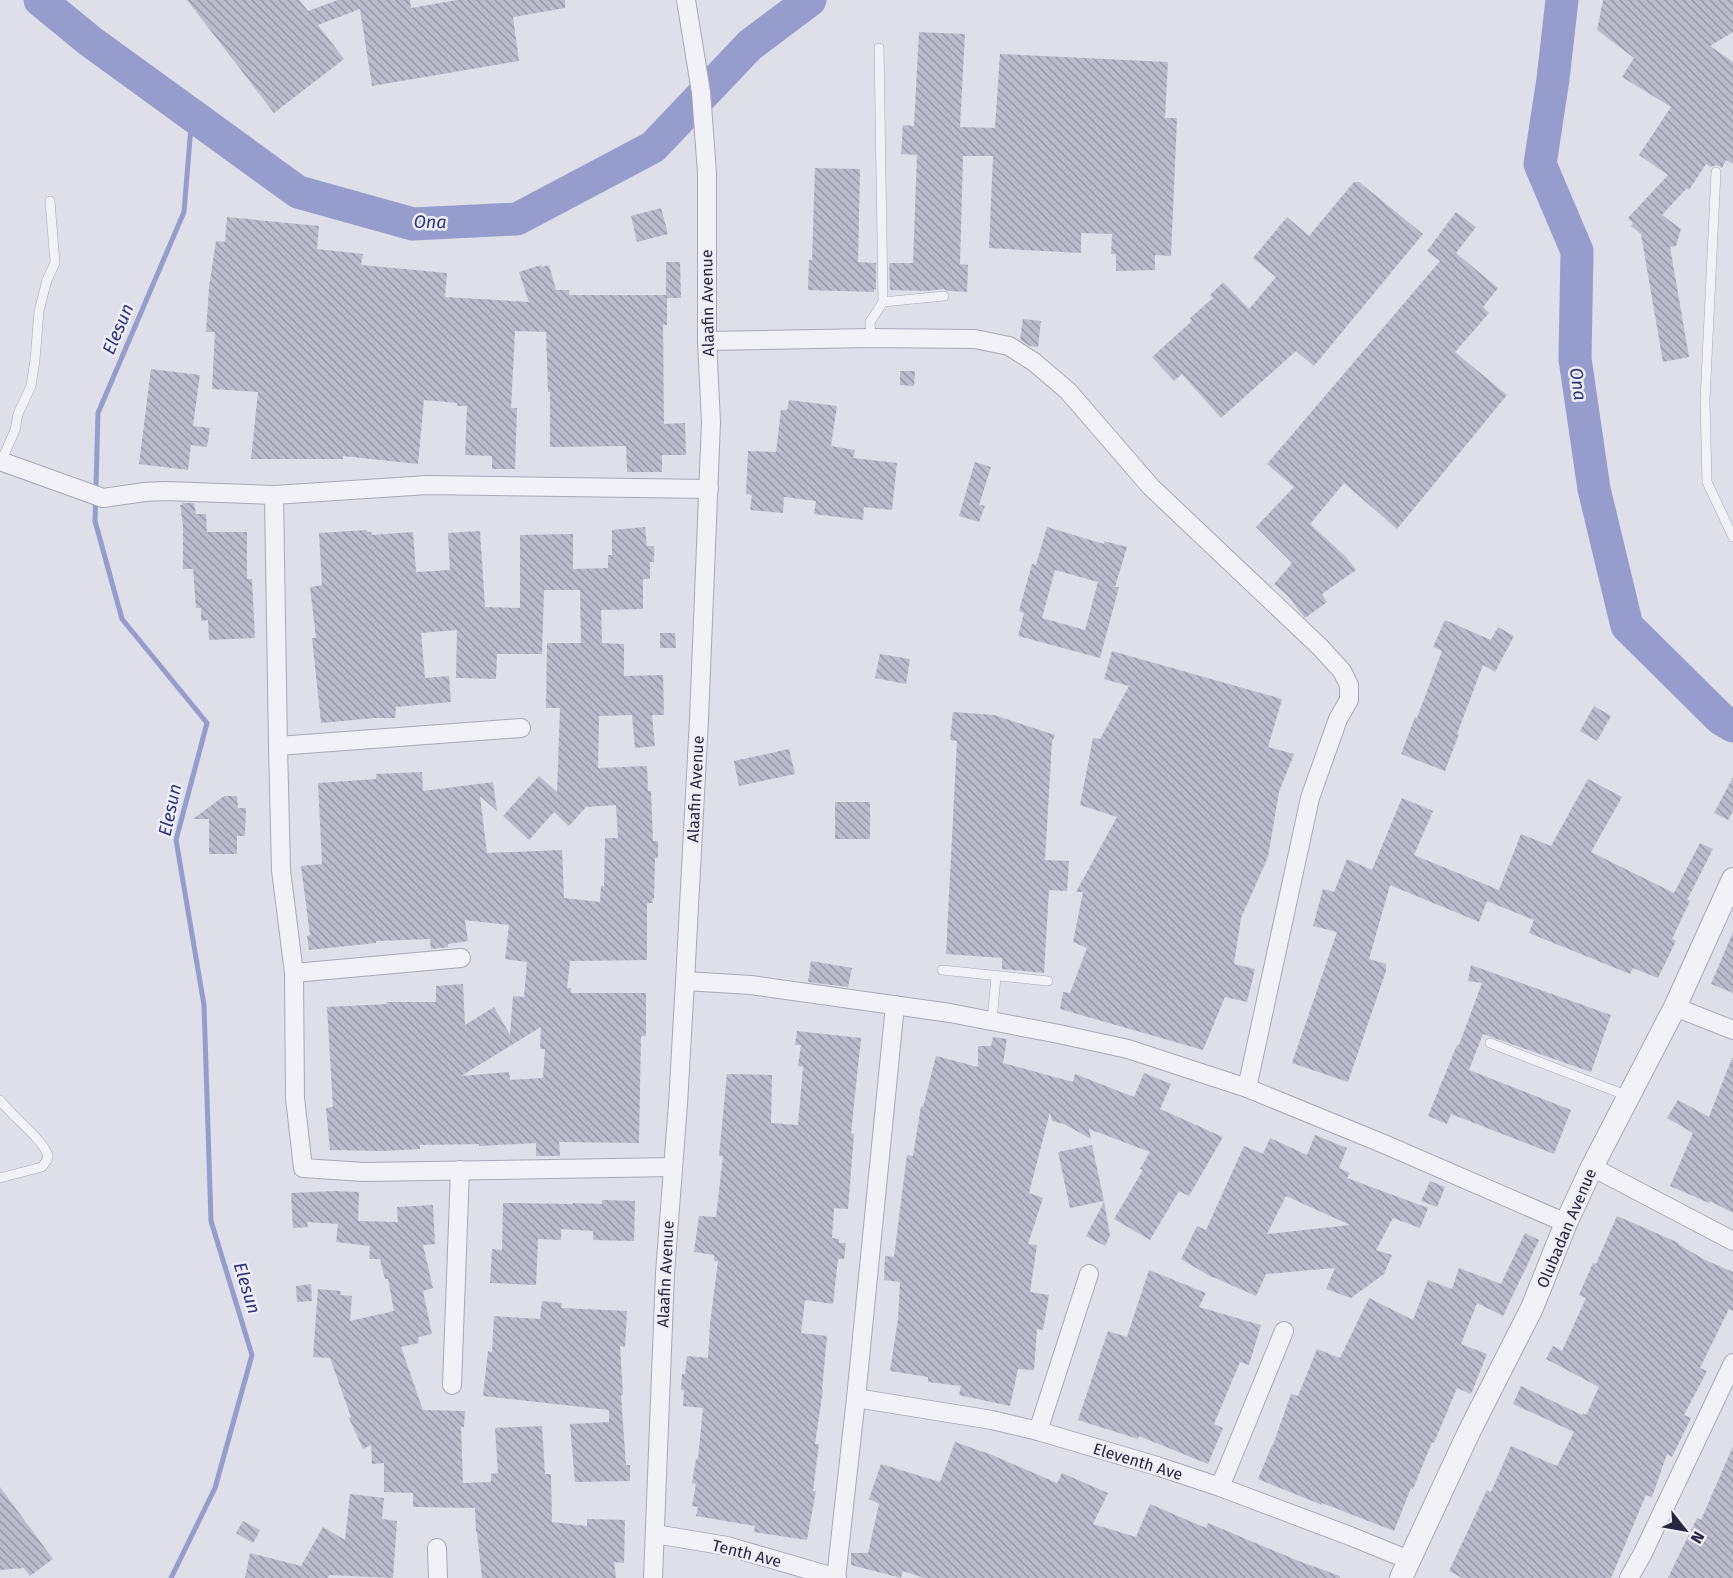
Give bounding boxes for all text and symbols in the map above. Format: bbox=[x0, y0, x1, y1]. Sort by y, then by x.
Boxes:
water label: Ona bbox=[413, 211, 447, 233]
street label: Alaafin Avenue bbox=[697, 249, 718, 357]
water label: Elesun bbox=[98, 300, 138, 358]
water label: Ona bbox=[1565, 366, 1591, 402]
street label: Alaafin Avenue bbox=[683, 735, 708, 843]
water label: Elesun bbox=[154, 782, 186, 838]
street label: Olubadan Avenue bbox=[1533, 1166, 1600, 1291]
street label: Alaafin Avenue bbox=[653, 1220, 678, 1328]
water label: Elesun bbox=[229, 1259, 265, 1317]
street label: Eleventh Ave bbox=[1091, 1439, 1185, 1484]
north arrow bbox=[1655, 1500, 1715, 1560]
text: N bbox=[1687, 1528, 1708, 1547]
street label: Tenth Ave bbox=[710, 1536, 783, 1571]

